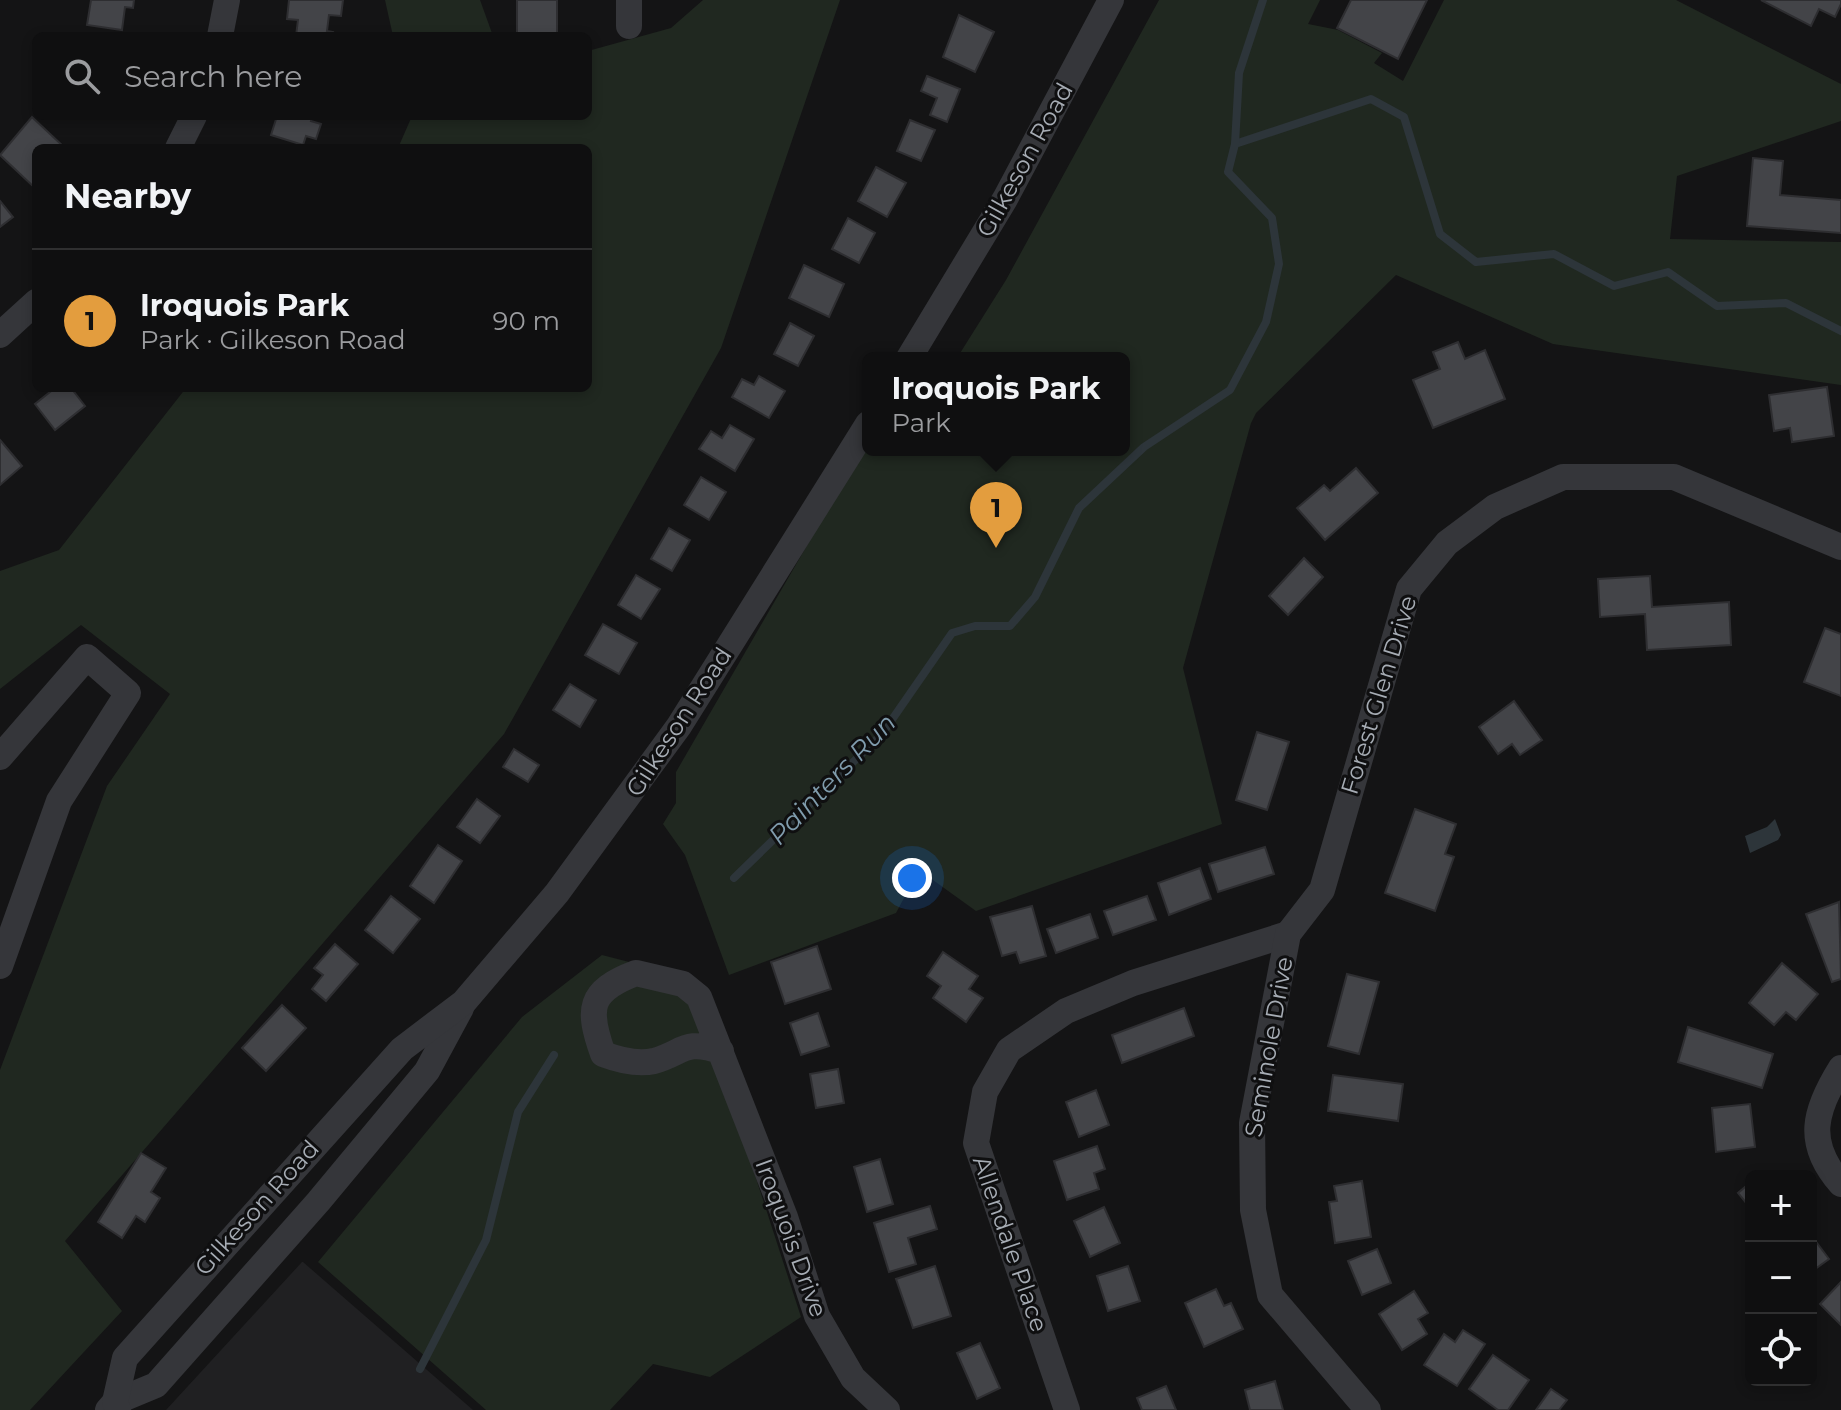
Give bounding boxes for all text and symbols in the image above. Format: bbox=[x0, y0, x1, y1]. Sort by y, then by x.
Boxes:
search box bbox=[32, 32, 592, 120]
icon: search bbox=[60, 54, 104, 98]
text: Search here bbox=[124, 58, 302, 95]
street label: Gilkeson Road bbox=[970, 78, 1079, 242]
text: Nearby bbox=[64, 175, 191, 217]
text: Iroquois Park bbox=[140, 287, 349, 324]
text: 1 bbox=[85, 305, 95, 337]
text: 90 m bbox=[493, 305, 560, 337]
text: Park · Gilkeson Road bbox=[140, 324, 406, 356]
popup bbox=[862, 352, 1130, 456]
text: Iroquois Park bbox=[891, 370, 1101, 407]
text: Park bbox=[891, 407, 951, 439]
pin: 1 bbox=[970, 482, 1022, 548]
street label: Forest Glen Drive bbox=[1335, 592, 1423, 798]
street label: Gilkeson Road bbox=[620, 642, 738, 802]
water label: Painters Run bbox=[761, 707, 903, 851]
your location bbox=[892, 858, 932, 898]
street label: Seminole Drive bbox=[1238, 955, 1299, 1139]
street label: Gilkeson Road bbox=[188, 1134, 325, 1281]
street label: Allendale Place bbox=[967, 1152, 1054, 1336]
street label: Iroquois Drive bbox=[749, 1155, 834, 1321]
map controls bbox=[1745, 1170, 1817, 1386]
button: + bbox=[1745, 1170, 1817, 1242]
button: − bbox=[1745, 1242, 1817, 1314]
button: locate bbox=[1745, 1314, 1817, 1386]

